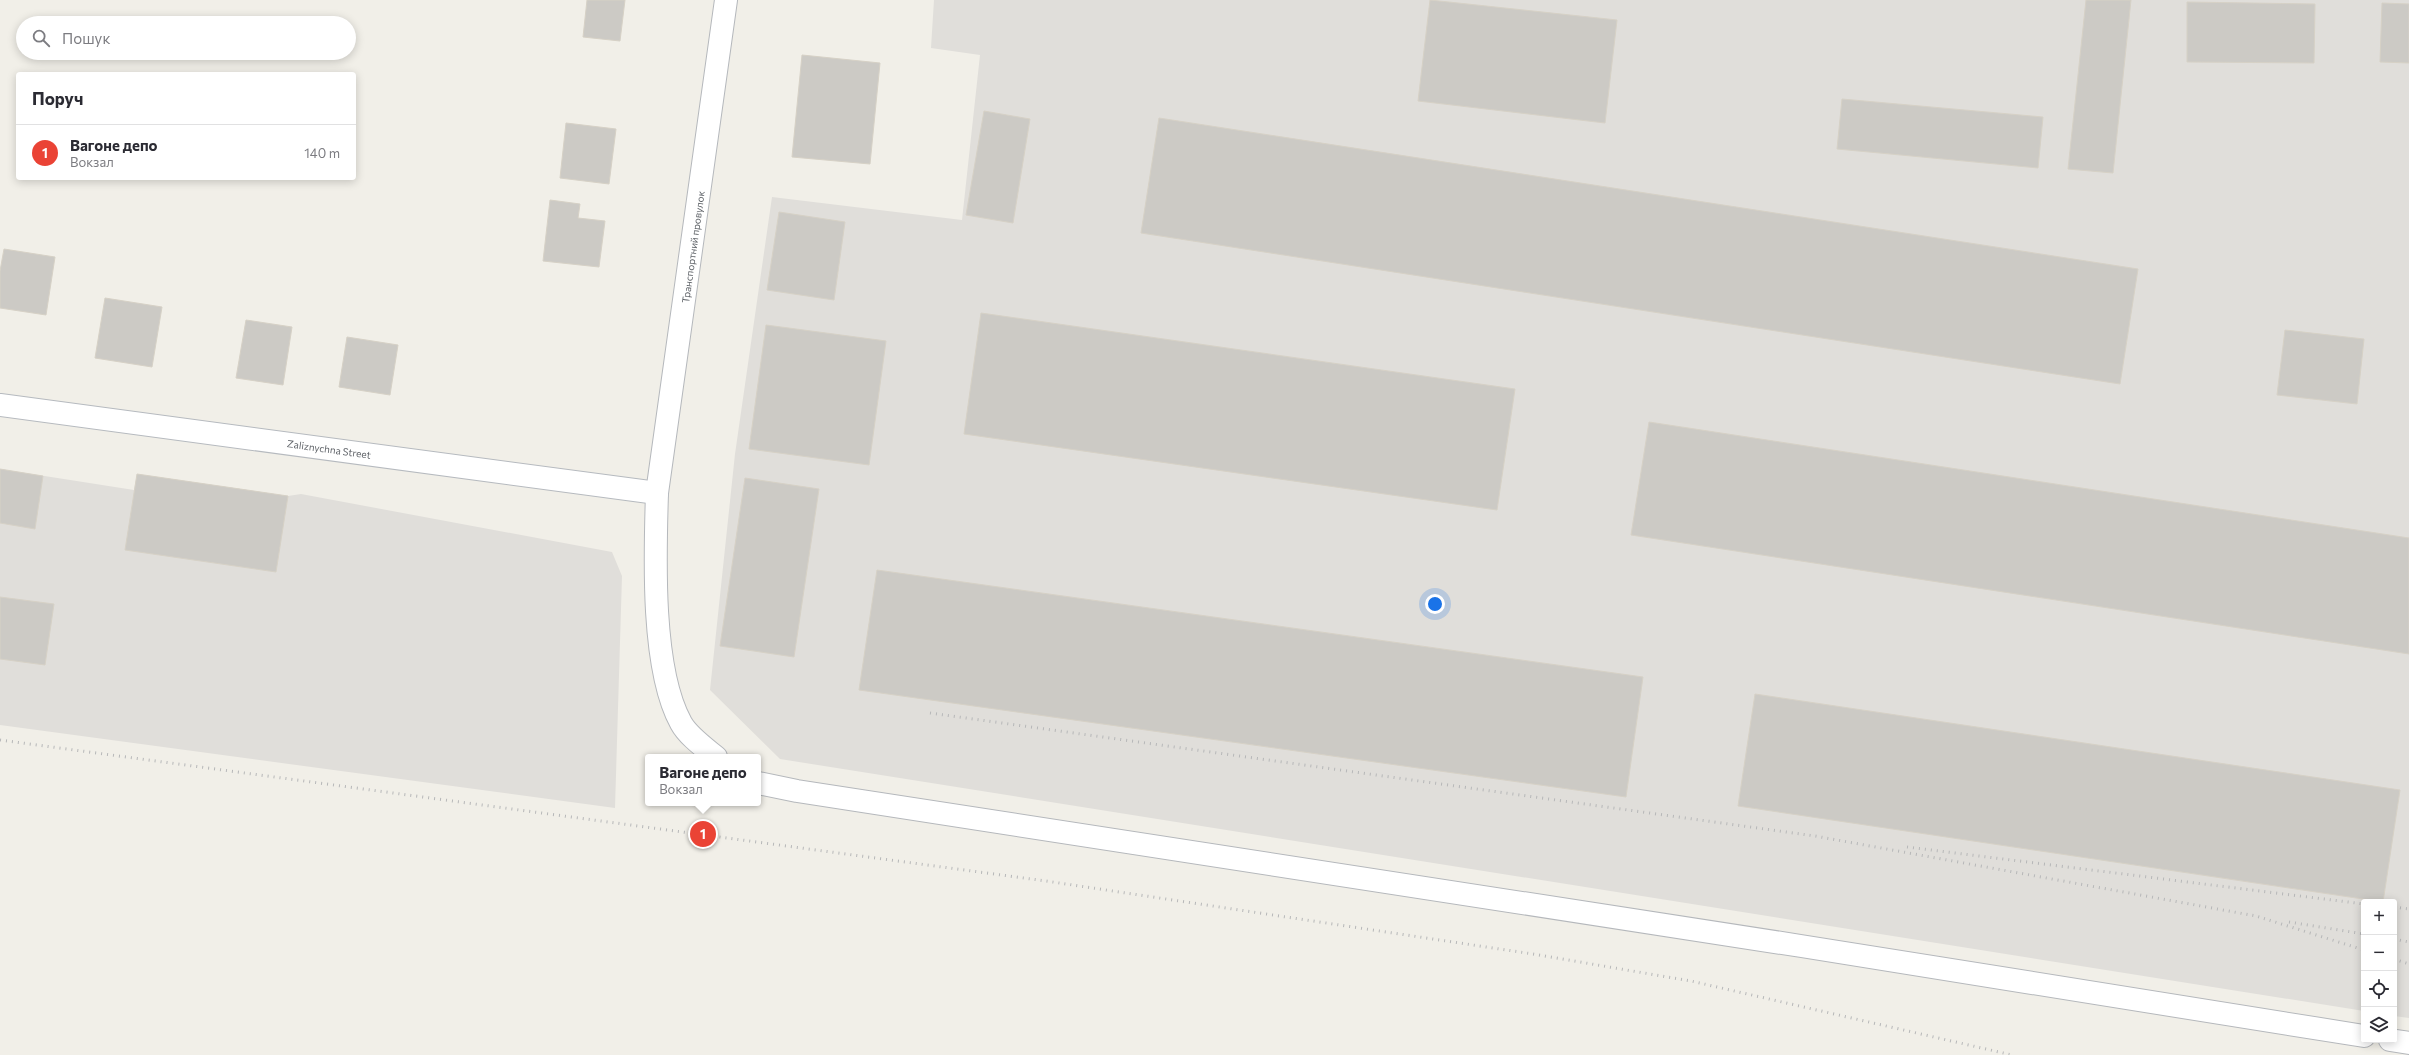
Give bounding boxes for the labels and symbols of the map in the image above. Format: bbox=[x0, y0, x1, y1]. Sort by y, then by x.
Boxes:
street label: Транспортний провулок bbox=[679, 189, 707, 304]
street label: Zaliznychna Street bbox=[286, 437, 372, 461]
your location bbox=[1425, 594, 1445, 614]
pin: 1 bbox=[690, 819, 716, 849]

